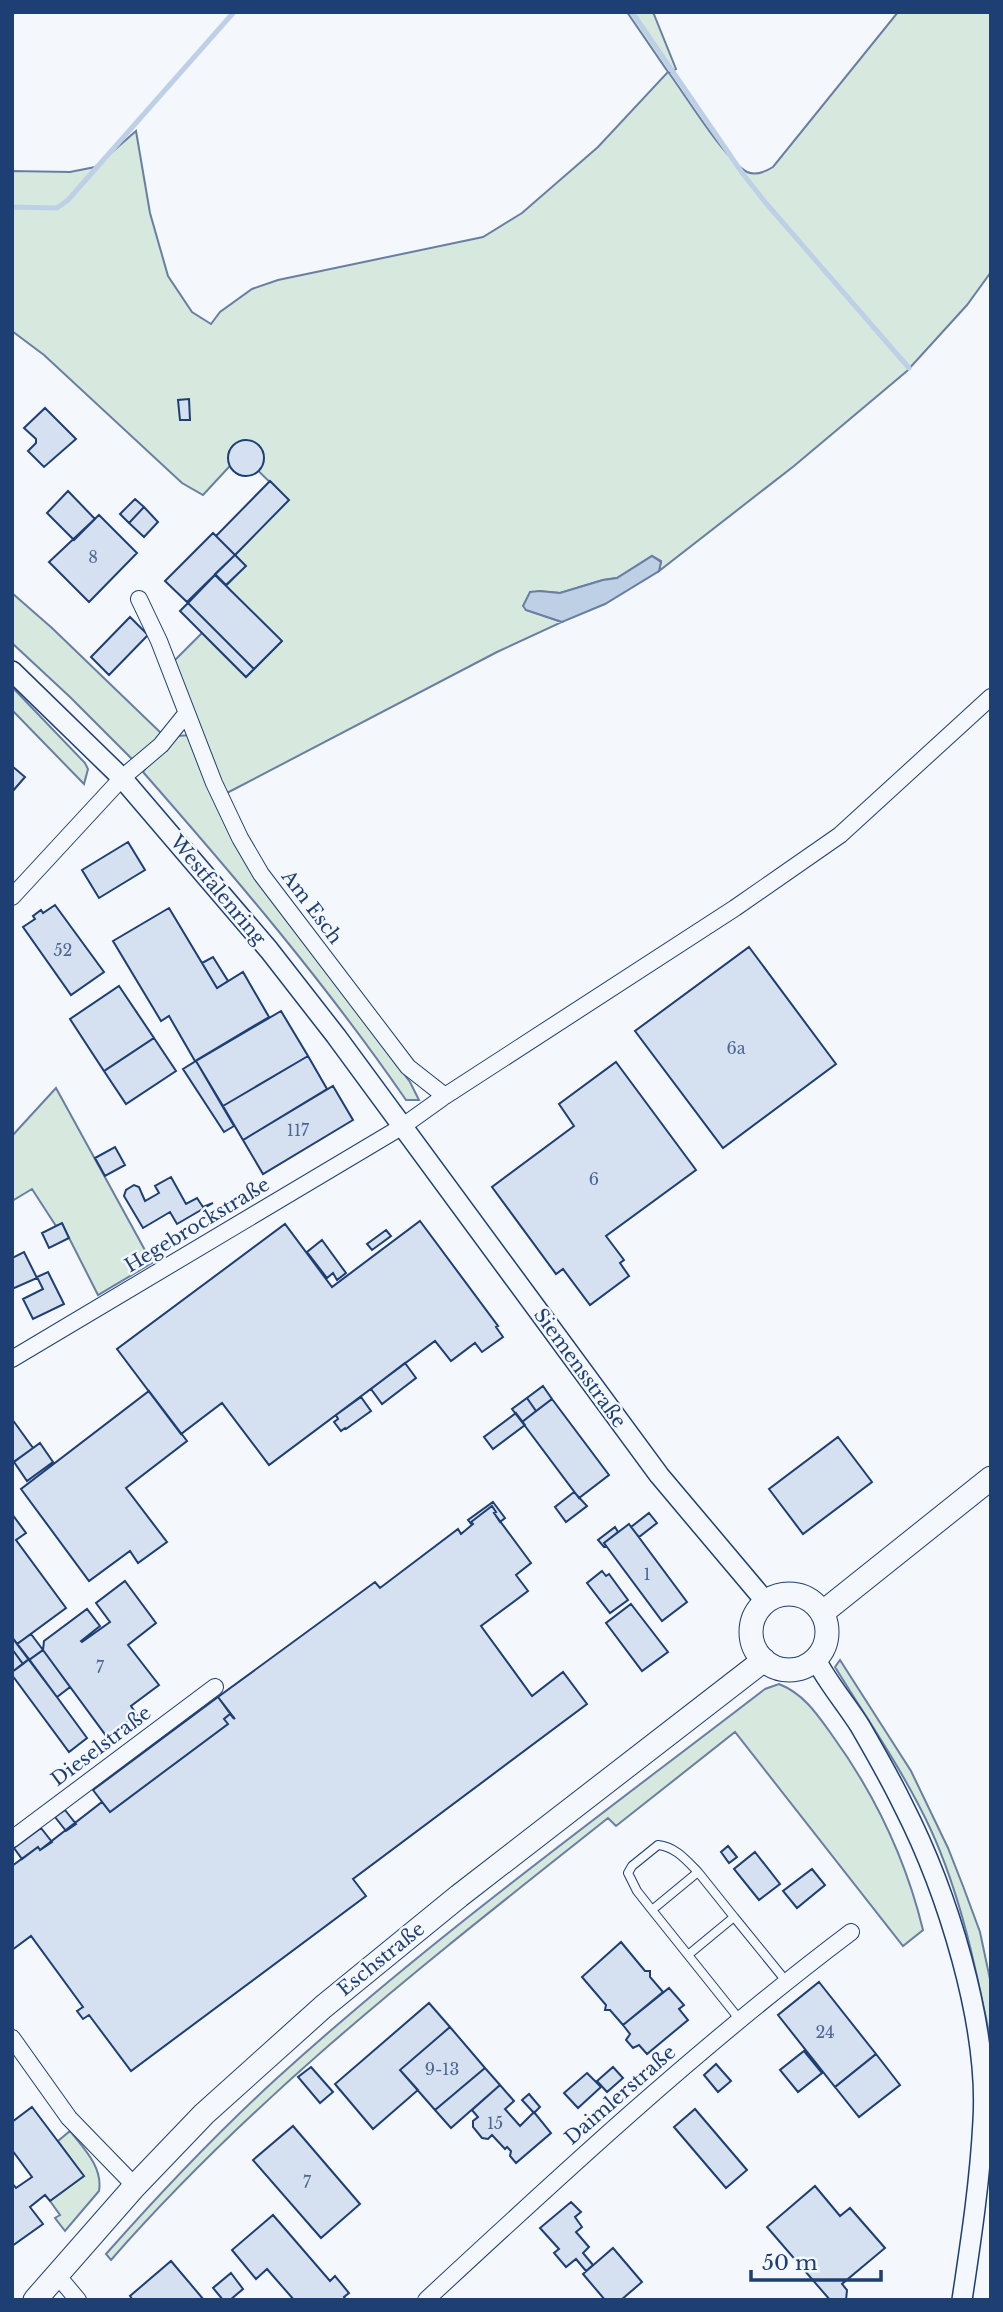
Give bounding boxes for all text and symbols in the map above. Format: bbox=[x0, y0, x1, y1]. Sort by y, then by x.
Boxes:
house number: 8 bbox=[88, 547, 98, 567]
street label: Westfalenring bbox=[165, 830, 271, 950]
street label: Am Esch bbox=[276, 865, 347, 948]
house number: 52 bbox=[54, 940, 72, 960]
house number: 6a bbox=[726, 1038, 746, 1058]
house number: 117 bbox=[287, 1120, 310, 1140]
house number: 6 bbox=[589, 1169, 599, 1189]
street label: Hegebrockstraße bbox=[120, 1173, 274, 1277]
street label: Siemensstraße bbox=[529, 1304, 631, 1432]
house number: 1 bbox=[643, 1564, 651, 1584]
house number: 7 bbox=[96, 1657, 105, 1677]
street label: Dieselstraße bbox=[47, 1701, 155, 1791]
street label: Eschstraße bbox=[333, 1917, 429, 2001]
house number: 24 bbox=[815, 2022, 835, 2042]
street label: Daimlerstraße bbox=[560, 2041, 680, 2149]
house number: 9-13 bbox=[425, 2059, 459, 2079]
house number: 15 bbox=[487, 2113, 503, 2133]
house number: 7 bbox=[303, 2172, 312, 2192]
scale bar bbox=[751, 2238, 880, 2282]
text: 50 m bbox=[762, 2250, 818, 2276]

